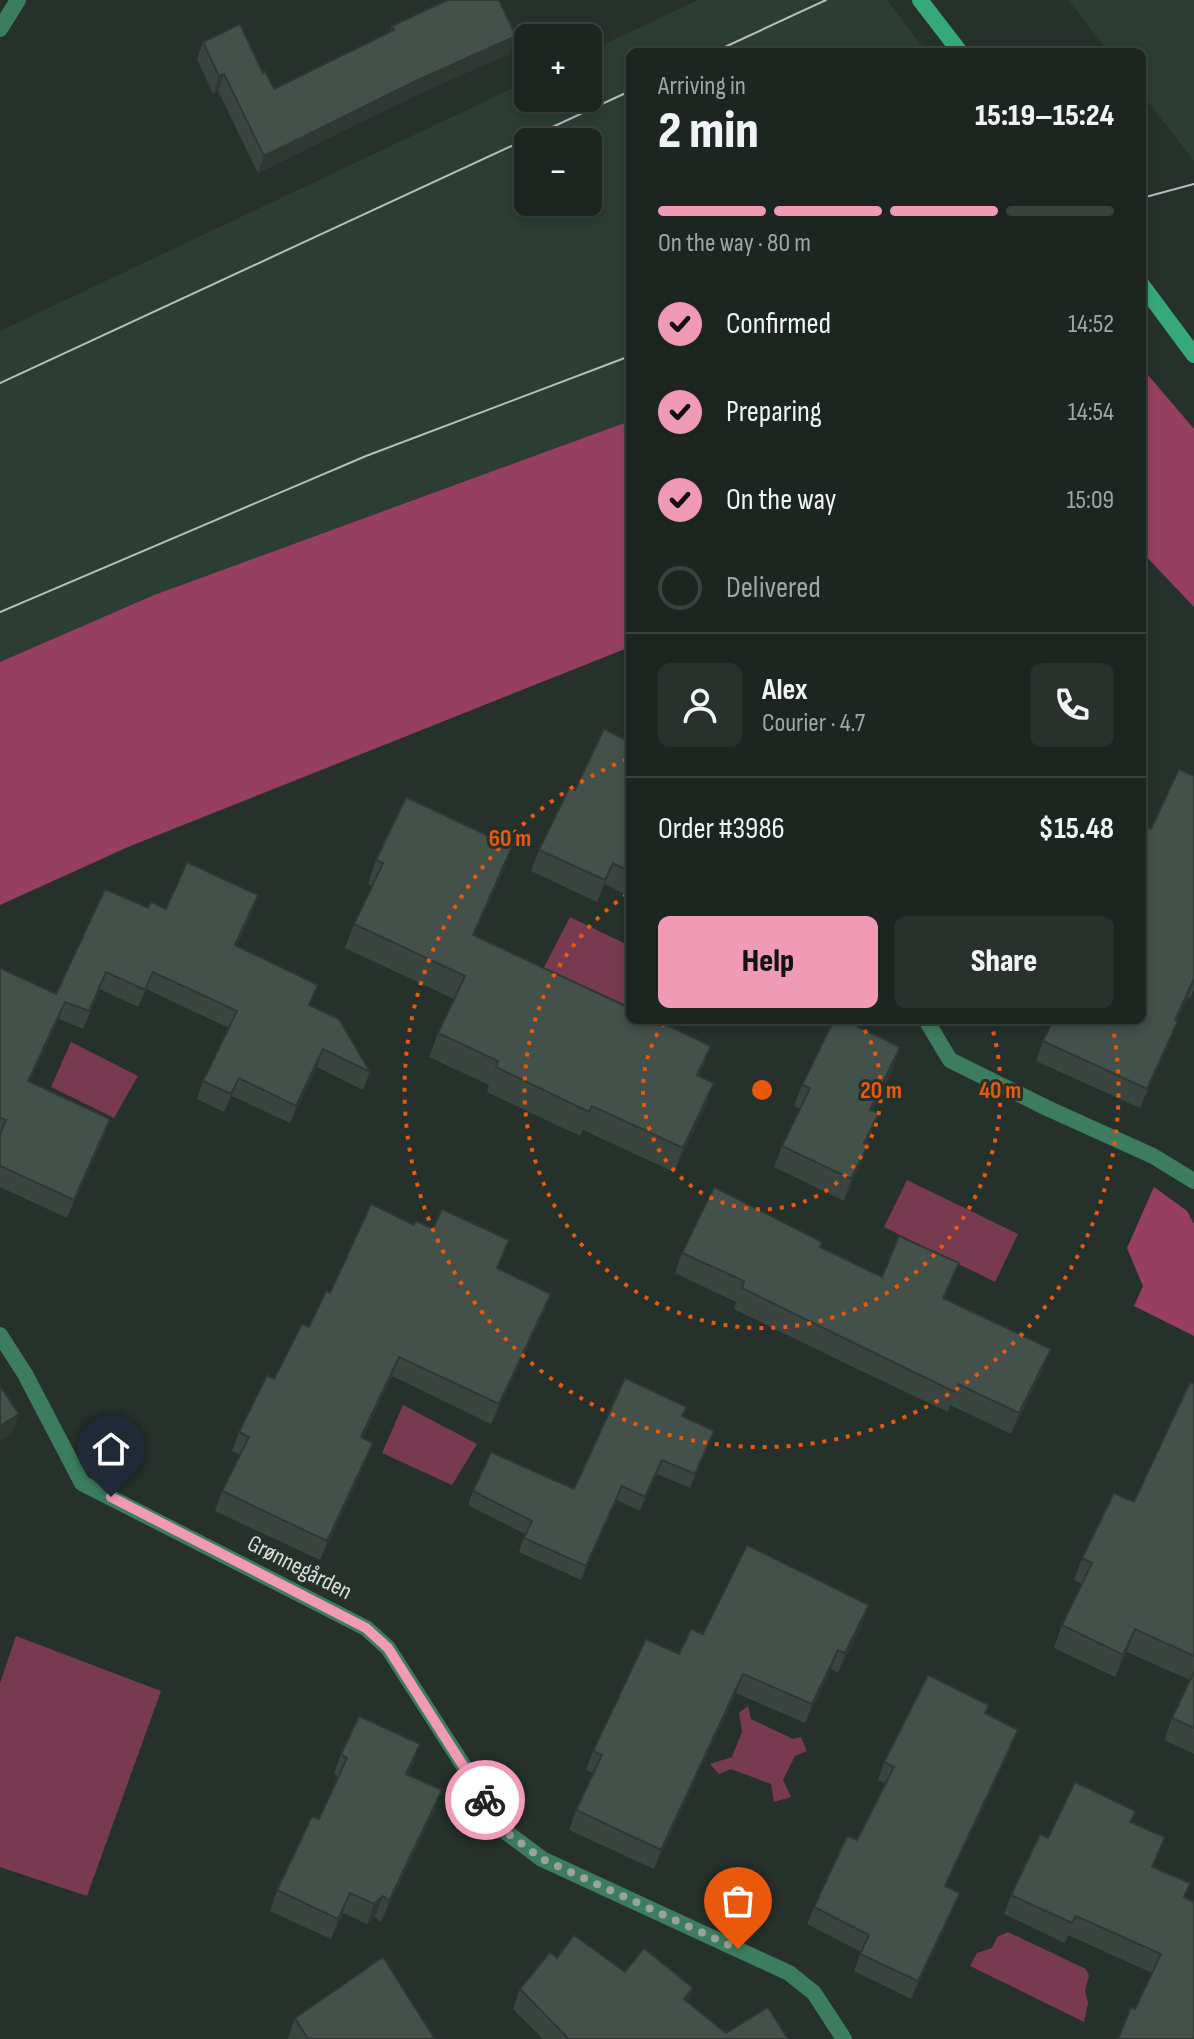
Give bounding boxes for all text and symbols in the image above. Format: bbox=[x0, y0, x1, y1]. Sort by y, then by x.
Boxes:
map controls bbox=[514, 24, 602, 216]
button: + bbox=[514, 24, 602, 112]
text: Arriving in bbox=[658, 71, 746, 102]
text: 15:19–15:24 bbox=[975, 98, 1114, 134]
text: 2 min bbox=[658, 100, 759, 163]
button: − bbox=[514, 128, 602, 216]
text: On the way · 80 m bbox=[658, 228, 811, 259]
icon: check bbox=[658, 302, 702, 346]
text: Confirmed bbox=[726, 306, 831, 342]
text: 14:52 bbox=[1068, 309, 1114, 340]
icon: check bbox=[658, 390, 702, 434]
text: Preparing bbox=[726, 394, 822, 430]
text: 14:54 bbox=[1068, 397, 1114, 428]
icon: check bbox=[658, 478, 702, 522]
text: On the way bbox=[726, 482, 836, 518]
text: 15:09 bbox=[1066, 485, 1114, 516]
text: Delivered bbox=[726, 570, 821, 606]
button: person bbox=[658, 663, 742, 747]
button: phone bbox=[1030, 663, 1114, 747]
text: Alex bbox=[762, 672, 808, 708]
text: Courier · 4.7 bbox=[762, 708, 865, 739]
text: Order #3986 bbox=[658, 811, 785, 847]
text: $15.48 bbox=[1039, 811, 1114, 847]
text: 60 m bbox=[489, 824, 531, 853]
button: Help bbox=[658, 916, 878, 1008]
button: Share bbox=[894, 916, 1114, 1008]
centre of rings bbox=[748, 1076, 776, 1104]
text: 20 m bbox=[860, 1076, 902, 1105]
text: 40 m bbox=[979, 1076, 1021, 1105]
pin bbox=[77, 1415, 145, 1497]
icon: home bbox=[89, 1427, 133, 1471]
street label: Grønnegården bbox=[243, 1529, 357, 1606]
courier bbox=[445, 1760, 525, 1840]
icon: bike bbox=[463, 1778, 507, 1822]
pin bbox=[704, 1867, 772, 1949]
icon: bag bbox=[716, 1879, 760, 1923]

